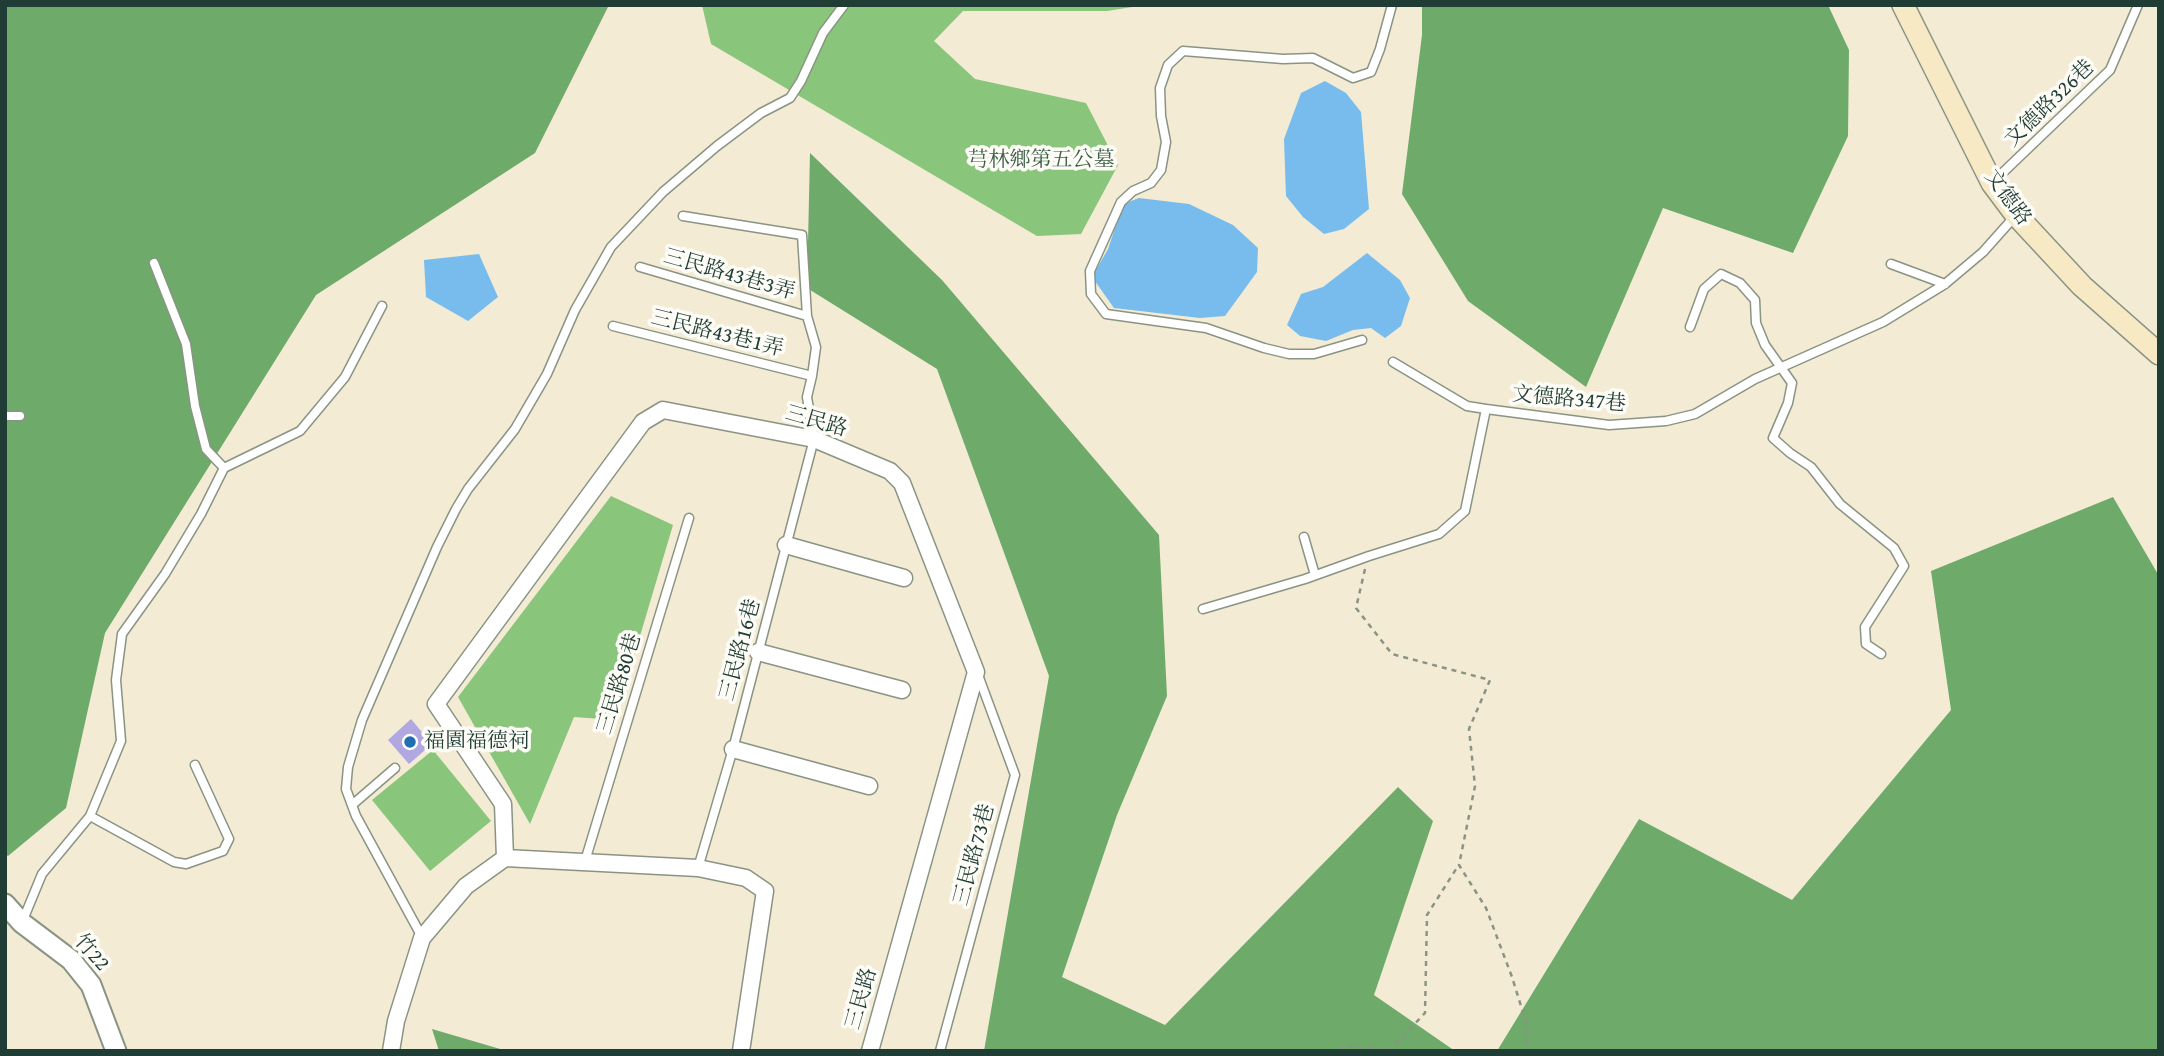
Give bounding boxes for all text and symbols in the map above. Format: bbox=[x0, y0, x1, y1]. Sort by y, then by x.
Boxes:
street label: 文德路326巷 bbox=[2000, 55, 2100, 153]
park label: 芎林鄉第五公墓 bbox=[968, 148, 1114, 174]
street label: 文德路 bbox=[1978, 165, 2036, 231]
street label: 三民路43巷3弄 bbox=[660, 244, 798, 306]
street label: 三民路43巷1弄 bbox=[648, 305, 786, 363]
street label: 文德路347巷 bbox=[1511, 382, 1627, 418]
street label: 三民路 bbox=[782, 401, 850, 443]
street label: 三民路16巷 bbox=[715, 596, 767, 704]
street label: 三民路80巷 bbox=[593, 630, 647, 738]
place label: 福園福德祠 bbox=[424, 729, 529, 755]
marker: 福園福德祠 bbox=[402, 734, 418, 750]
street label: 三民路73巷 bbox=[949, 801, 1001, 909]
street label: 竹22 bbox=[68, 929, 114, 977]
street label: 三民路 bbox=[841, 965, 883, 1033]

